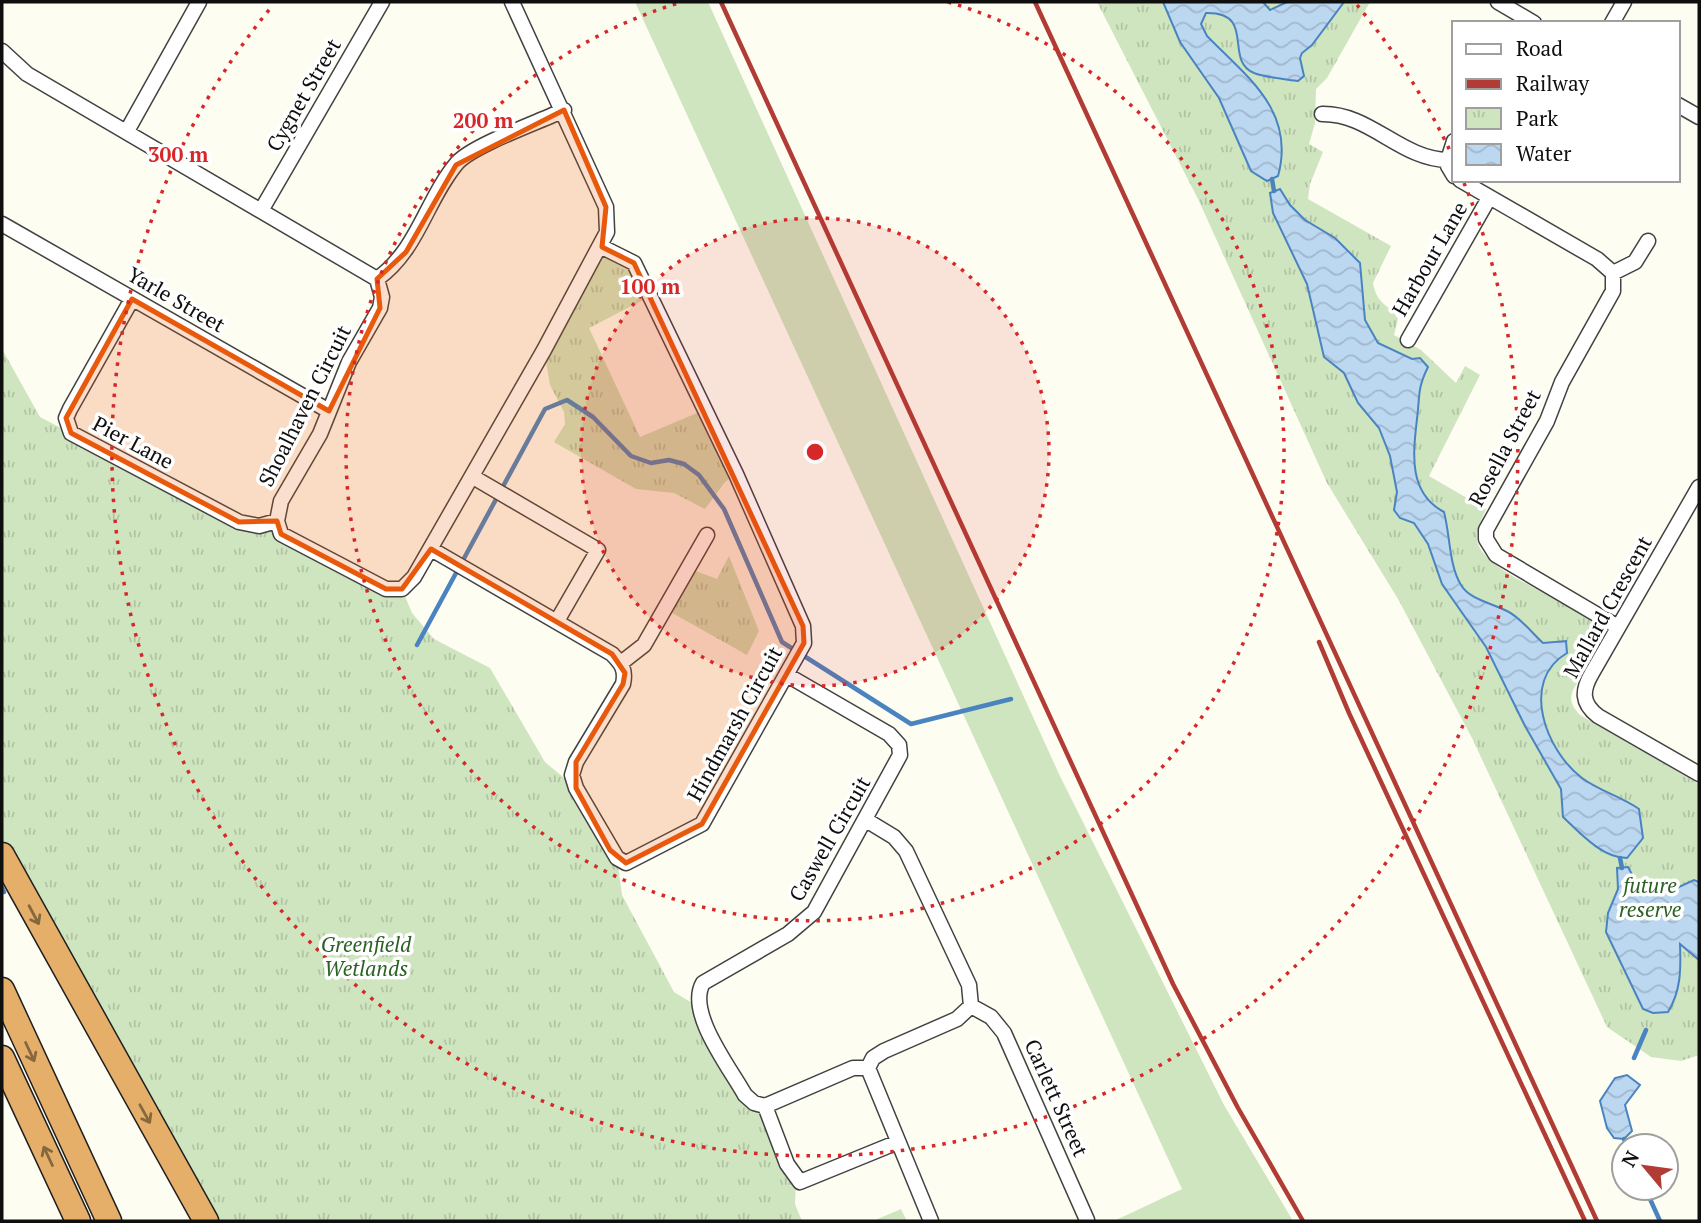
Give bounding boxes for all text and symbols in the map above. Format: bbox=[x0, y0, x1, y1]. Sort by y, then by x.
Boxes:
legend bbox=[1452, 21, 1680, 182]
street label: Cygnet Street bbox=[259, 33, 347, 156]
text: Road bbox=[1516, 34, 1563, 62]
text: Railway bbox=[1516, 69, 1590, 97]
text: Park bbox=[1516, 104, 1558, 132]
text: 200 m bbox=[453, 106, 514, 134]
text: Water bbox=[1516, 139, 1571, 167]
text: 300 m bbox=[148, 140, 209, 168]
street label: Harbour Lane bbox=[1385, 196, 1473, 321]
street label: Yarle Street bbox=[123, 260, 231, 338]
text: 100 m bbox=[620, 272, 681, 300]
street label: Shoalhaven Circuit bbox=[251, 320, 357, 491]
street label: Rosella Street bbox=[1462, 384, 1547, 511]
street label: Pier Lane bbox=[88, 409, 179, 475]
centre of rings bbox=[803, 440, 827, 464]
street label: Mallard Crescent bbox=[1556, 530, 1658, 683]
street label: Hindmarsh Circuit bbox=[680, 641, 788, 806]
street label: Caswell Circuit bbox=[782, 771, 876, 906]
park label: future reserve bbox=[1619, 871, 1682, 923]
one-way arrow bbox=[28, 904, 41, 925]
park label: Greenfield Wetlands bbox=[321, 930, 412, 982]
street label: Carlett Street bbox=[1019, 1034, 1095, 1161]
one-way arrow bbox=[24, 1041, 38, 1062]
one-way arrow bbox=[138, 1103, 152, 1123]
north arrow bbox=[1610, 1132, 1680, 1202]
one-way arrow bbox=[40, 1146, 54, 1167]
text: N bbox=[1615, 1146, 1644, 1171]

